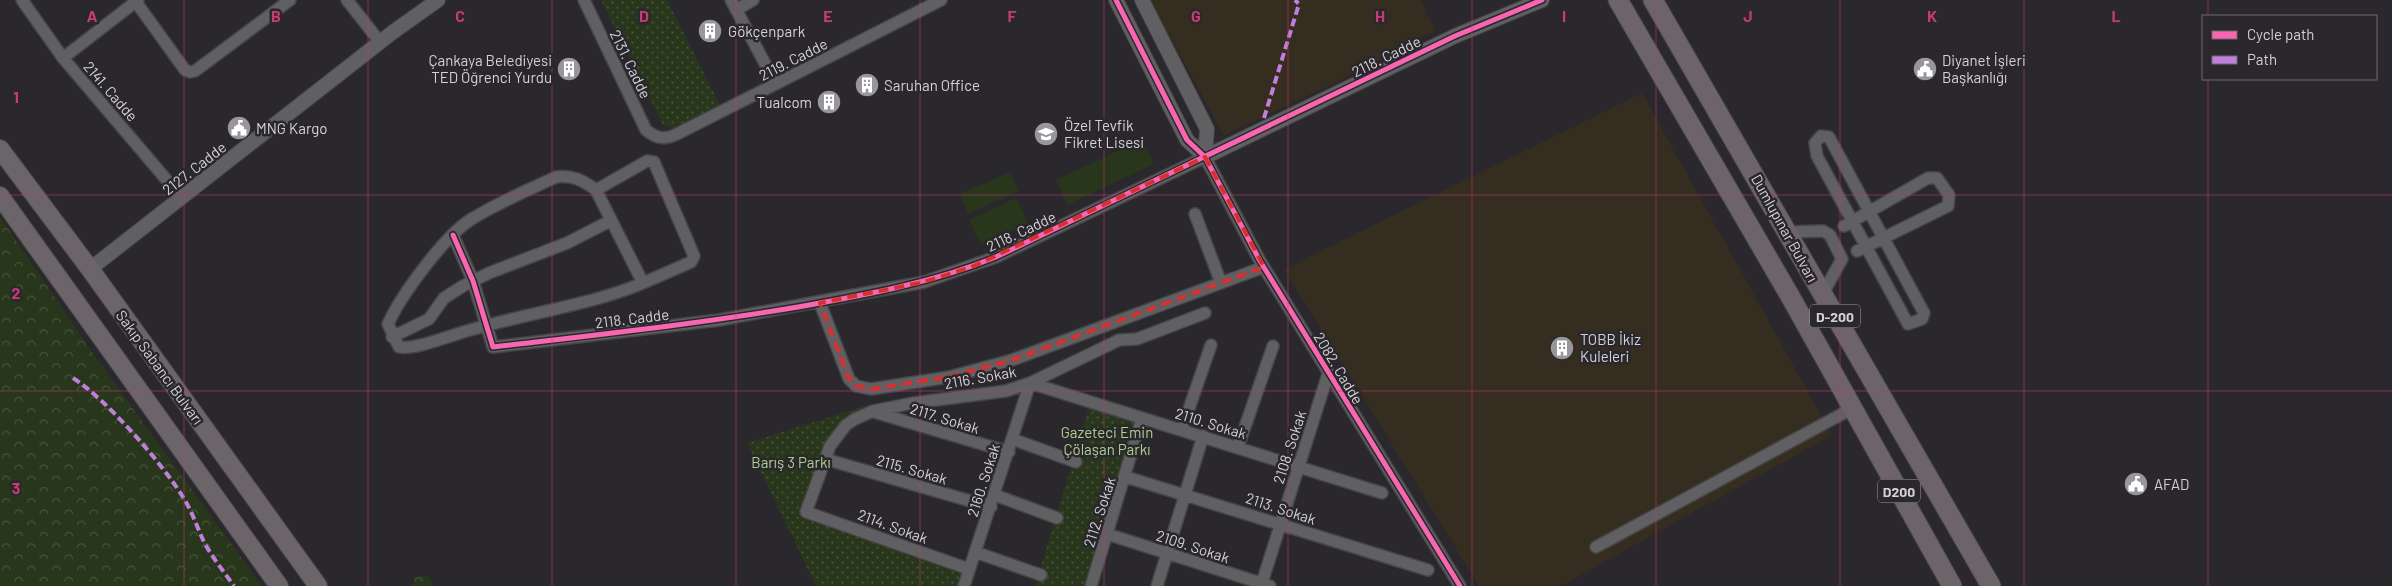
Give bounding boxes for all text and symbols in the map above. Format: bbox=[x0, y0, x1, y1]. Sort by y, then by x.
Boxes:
text: A bbox=[87, 6, 98, 25]
text: B bbox=[271, 6, 281, 25]
text: C bbox=[455, 6, 465, 25]
text: D bbox=[639, 6, 649, 25]
text: E bbox=[823, 6, 833, 25]
text: F bbox=[1008, 6, 1017, 25]
text: G bbox=[1191, 6, 1201, 25]
text: H bbox=[1375, 6, 1385, 25]
text: I bbox=[1562, 6, 1566, 25]
text: J bbox=[1743, 6, 1753, 25]
text: K bbox=[1927, 6, 1937, 25]
text: L bbox=[2111, 6, 2121, 25]
legend bbox=[2202, 15, 2377, 80]
building icon: Gökçenpark bbox=[697, 18, 723, 44]
place label: Gökçenpark bbox=[728, 22, 806, 40]
text: Cycle path bbox=[2247, 25, 2314, 43]
street label: 2131. Cadde bbox=[607, 27, 655, 101]
street label: 2118. Cadde bbox=[1349, 32, 1423, 80]
street label: 2119. Cadde bbox=[756, 34, 830, 84]
text: Path bbox=[2247, 50, 2277, 68]
place label: Çankaya Belediyesi TED Öğrenci Yurdu bbox=[428, 51, 552, 86]
place label: Diyanet İşleri Başkanlığı bbox=[1942, 51, 2026, 86]
building icon: Çankaya Belediyesi TED Öğrenci Yurdu bbox=[556, 56, 582, 82]
public building icon: Diyanet İşleri Başkanlığı bbox=[1912, 56, 1938, 82]
street label: 2141. Cadde bbox=[80, 57, 142, 125]
building icon: Saruhan Office bbox=[854, 72, 880, 98]
place label: Saruhan Office bbox=[884, 76, 980, 94]
text: 1 bbox=[13, 87, 19, 106]
building icon: Tualcom bbox=[816, 89, 842, 115]
place label: Tualcom bbox=[757, 93, 812, 111]
public building icon: MNG Kargo bbox=[226, 115, 252, 141]
place label: Özel Tevfik Fikret Lisesi bbox=[1064, 116, 1144, 151]
place label: MNG Kargo bbox=[256, 119, 327, 137]
school or university icon: Özel Tevfik Fikret Lisesi bbox=[1033, 121, 1059, 147]
street label: 2127. Cadde bbox=[159, 138, 229, 198]
street label: Dumlupınar Bulvarı bbox=[1748, 171, 1822, 285]
street label: 2118. Cadde bbox=[983, 207, 1059, 255]
text: 2 bbox=[12, 283, 21, 302]
road number: D-200 bbox=[1810, 304, 1860, 328]
street label: 2118. Cadde bbox=[594, 305, 670, 331]
street label: Sakıp Sabancı Bulvarı bbox=[113, 306, 207, 428]
street label: 2082. Cadde bbox=[1311, 329, 1367, 407]
place label: TOBB İkiz Kuleleri bbox=[1580, 330, 1641, 365]
building icon: TOBB İkiz Kuleleri bbox=[1549, 335, 1575, 361]
street label: 2116. Sokak bbox=[943, 362, 1018, 392]
street label: 2117. Sokak bbox=[908, 399, 982, 437]
street label: 2110. Sokak bbox=[1173, 404, 1249, 442]
street label: 2108. Sokak bbox=[1269, 408, 1309, 486]
park label: Gazeteci Emin Çölaşan Parkı bbox=[1061, 423, 1153, 458]
street label: 2160. Sokak bbox=[963, 441, 1003, 519]
street label: 2115. Sokak bbox=[875, 450, 950, 488]
park label: Barış 3 Parkı bbox=[751, 453, 831, 471]
public building icon: AFAD bbox=[2123, 471, 2149, 497]
street label: 2112. Sokak bbox=[1079, 474, 1119, 550]
place label: AFAD bbox=[2154, 475, 2189, 493]
text: 3 bbox=[12, 478, 20, 497]
road number: D200 bbox=[1878, 480, 1920, 502]
street label: 2113. Sokak bbox=[1244, 488, 1319, 528]
street label: 2114. Sokak bbox=[855, 505, 931, 547]
street label: 2109. Sokak bbox=[1154, 526, 1232, 566]

